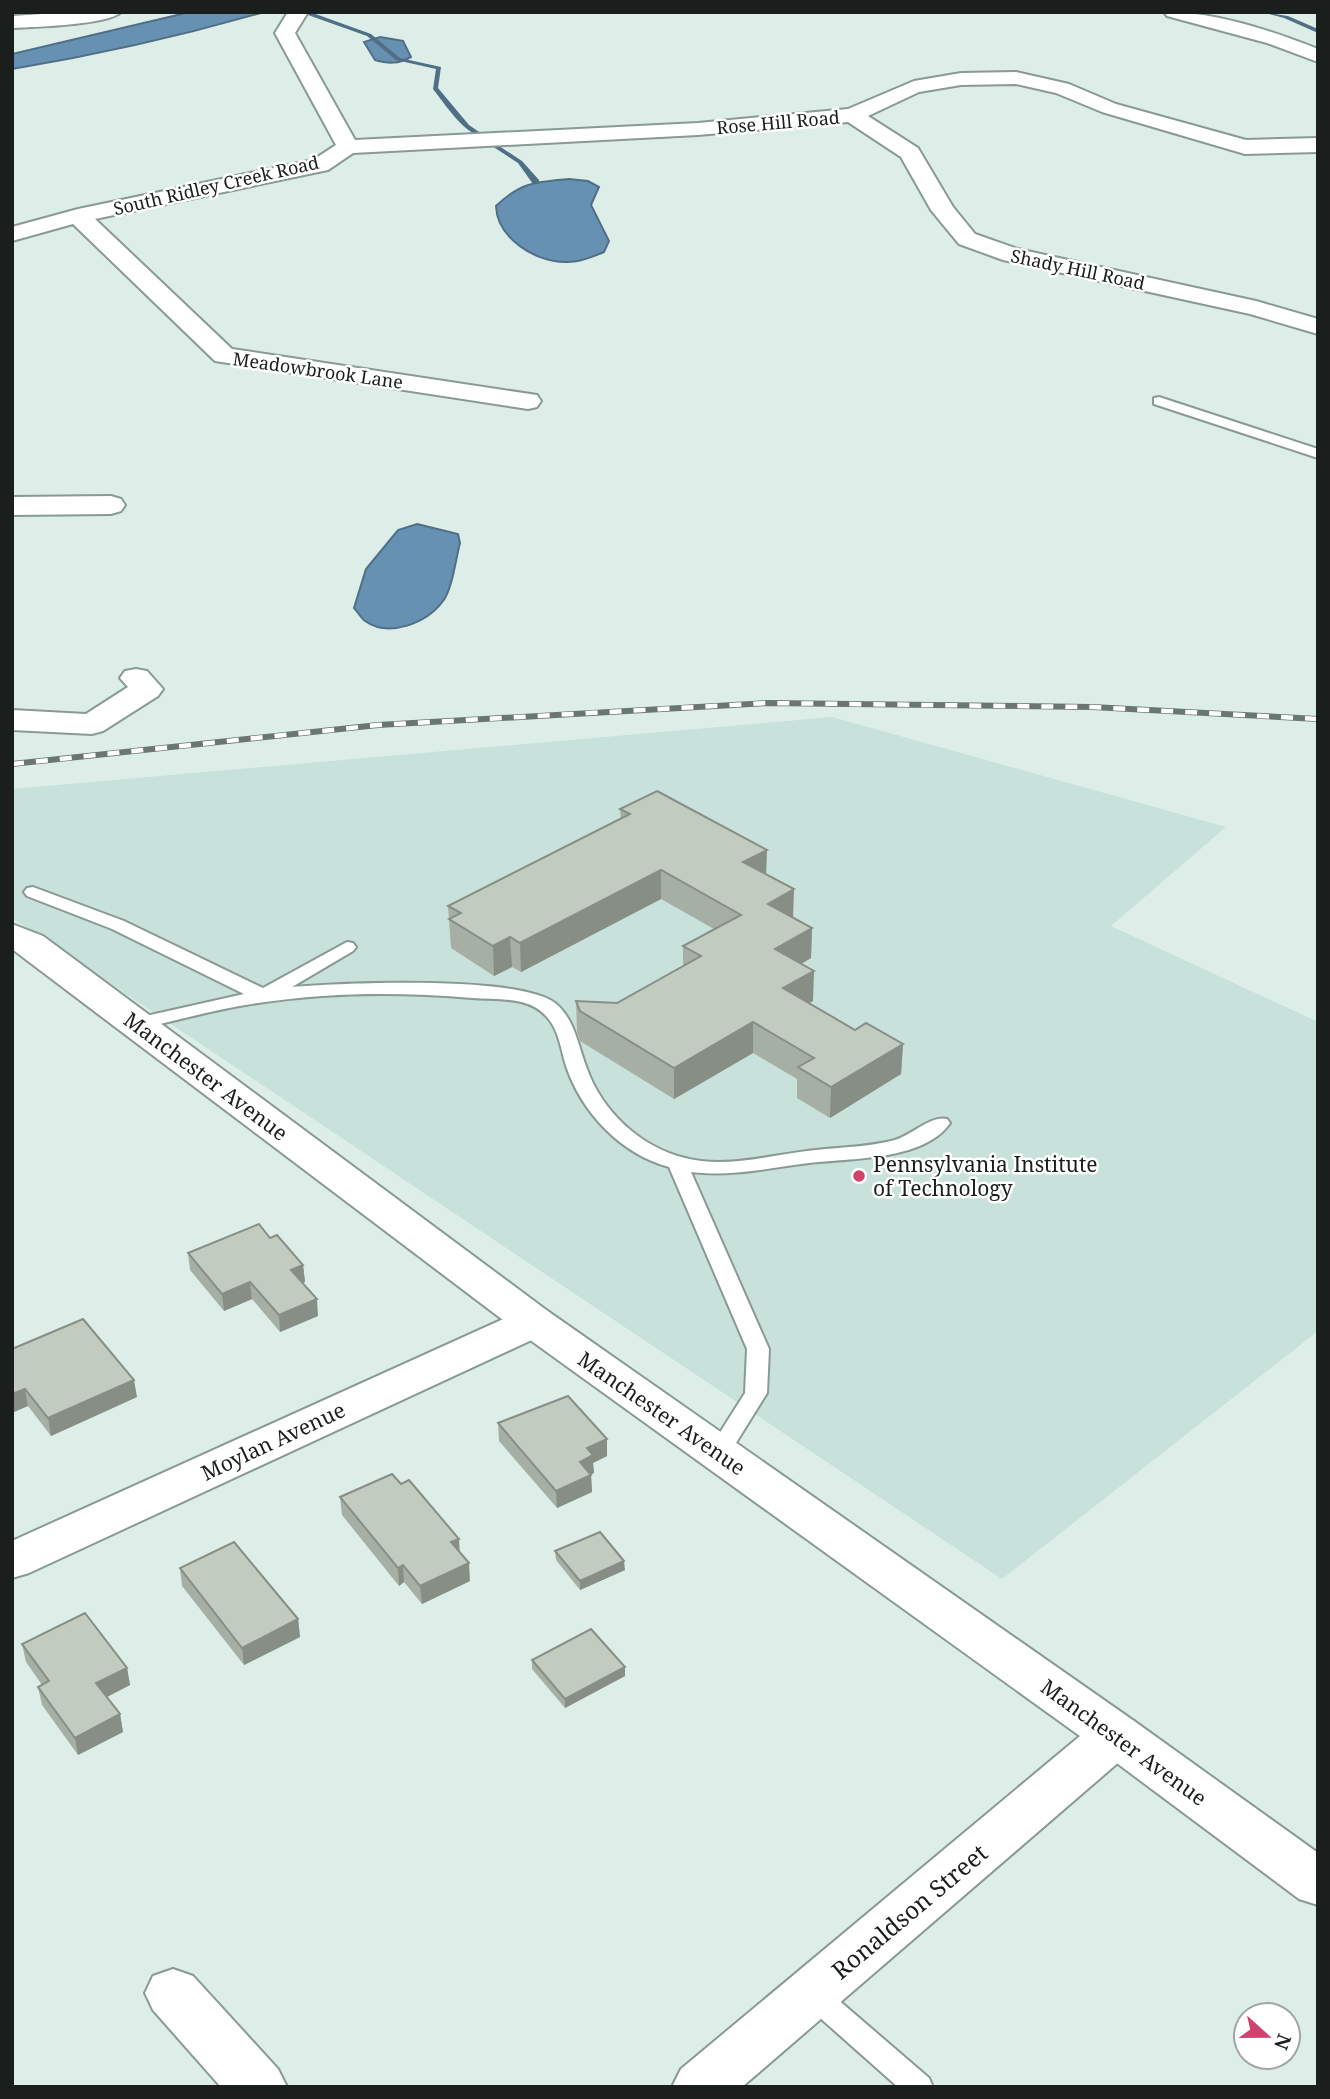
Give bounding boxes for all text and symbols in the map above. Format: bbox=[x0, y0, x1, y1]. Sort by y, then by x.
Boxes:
street label: Rose Hill Road bbox=[715, 105, 841, 139]
street label: South Ridley Creek Road bbox=[111, 150, 321, 220]
street label: Shady Hill Road bbox=[1009, 243, 1147, 295]
street label: Meadowbrook Lane bbox=[231, 346, 405, 394]
street label: Manchester Avenue bbox=[118, 1005, 294, 1147]
place label: Pennsylvania Institute of Technology bbox=[873, 1150, 1098, 1202]
marker: Pennsylvania Institute of Technology bbox=[851, 1168, 867, 1184]
street label: Manchester Avenue bbox=[573, 1345, 751, 1481]
street label: Moylan Avenue bbox=[197, 1395, 349, 1487]
street label: Manchester Avenue bbox=[1035, 1672, 1213, 1812]
street label: Ronaldson Street bbox=[824, 1836, 994, 1986]
north arrow bbox=[1232, 2001, 1302, 2071]
text: N bbox=[1268, 2030, 1298, 2054]

